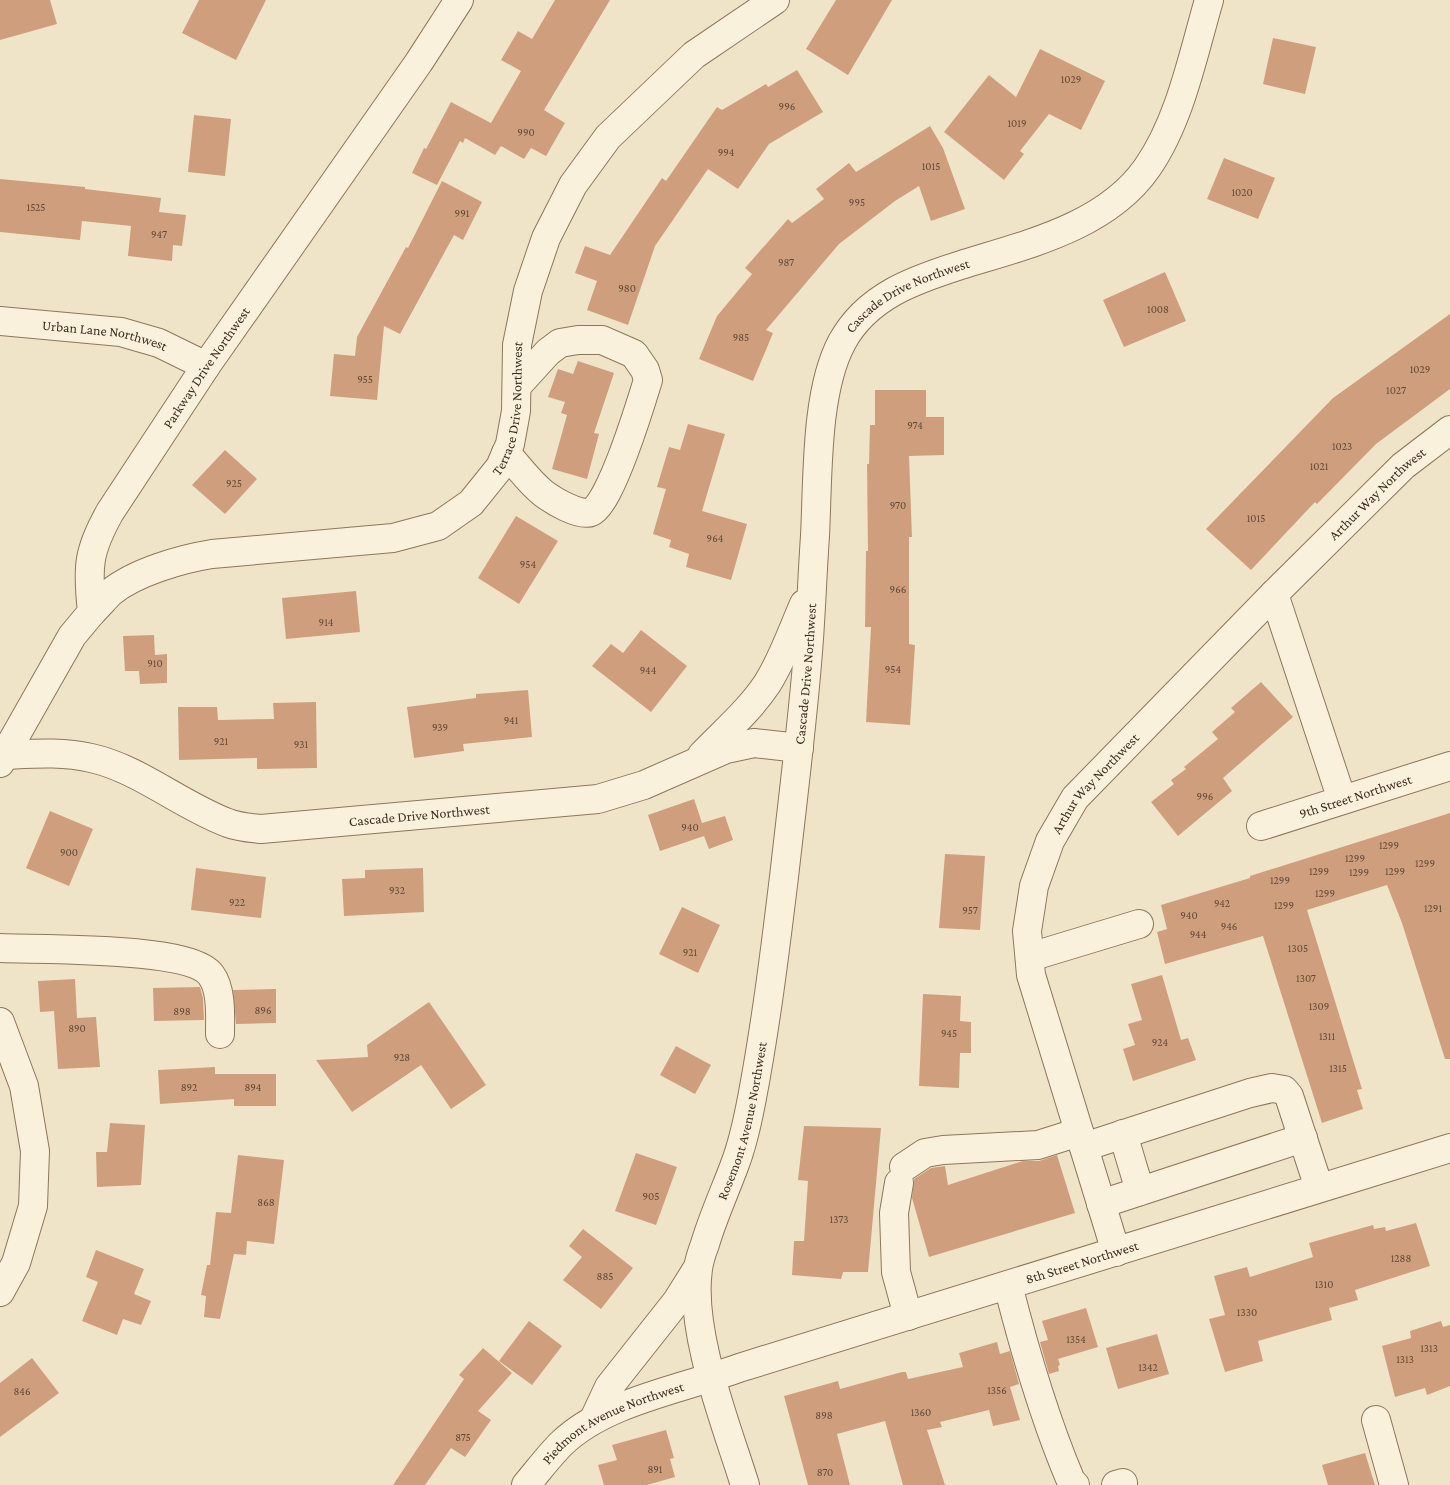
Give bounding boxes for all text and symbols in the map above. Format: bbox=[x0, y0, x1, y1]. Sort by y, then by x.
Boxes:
house number: 1029 bbox=[1061, 73, 1081, 85]
house number: 996 bbox=[779, 100, 795, 112]
house number: 1019 bbox=[1007, 117, 1027, 129]
house number: 990 bbox=[517, 126, 535, 138]
house number: 994 bbox=[718, 146, 735, 158]
house number: 1015 bbox=[922, 160, 940, 172]
house number: 1020 bbox=[1231, 186, 1253, 198]
house number: 995 bbox=[849, 196, 865, 208]
house number: 1525 bbox=[26, 201, 46, 213]
house number: 991 bbox=[455, 207, 470, 219]
house number: 947 bbox=[151, 228, 167, 240]
street label: Cascade Drive Northwest bbox=[842, 255, 972, 336]
house number: 987 bbox=[778, 256, 794, 268]
house number: 980 bbox=[618, 282, 636, 294]
street label: Parkway Drive Northwest bbox=[159, 303, 253, 431]
house number: 1008 bbox=[1147, 303, 1169, 315]
street label: Urban Lane Northwest bbox=[41, 317, 171, 354]
house number: 985 bbox=[733, 331, 749, 343]
street label: Terrace Drive Northwest bbox=[488, 340, 526, 479]
house number: 1029 bbox=[1410, 363, 1430, 375]
house number: 955 bbox=[357, 373, 373, 385]
house number: 1027 bbox=[1386, 384, 1406, 396]
house number: 974 bbox=[907, 419, 923, 431]
house number: 1023 bbox=[1332, 440, 1352, 452]
street label: Arthur Way Northwest bbox=[1325, 444, 1429, 543]
house number: 1021 bbox=[1310, 460, 1329, 472]
house number: 925 bbox=[226, 477, 242, 489]
house number: 970 bbox=[890, 499, 906, 511]
house number: 1015 bbox=[1247, 512, 1265, 524]
house number: 964 bbox=[707, 532, 724, 544]
house number: 954 bbox=[520, 558, 537, 570]
house number: 966 bbox=[890, 583, 906, 595]
street label: Cascade Drive Northwest bbox=[791, 603, 819, 745]
house number: 914 bbox=[319, 616, 334, 628]
house number: 910 bbox=[147, 657, 163, 669]
house number: 954 bbox=[885, 663, 902, 675]
house number: 944 bbox=[640, 664, 657, 676]
house number: 941 bbox=[504, 714, 519, 726]
house number: 939 bbox=[432, 721, 448, 733]
street label: Arthur Way Northwest bbox=[1048, 729, 1142, 836]
house number: 921 bbox=[214, 735, 229, 747]
house number: 931 bbox=[294, 738, 308, 750]
street label: 9th Street Northwest bbox=[1297, 771, 1414, 821]
house number: 996 bbox=[1197, 790, 1213, 802]
street label: Cascade Drive Northwest bbox=[348, 801, 491, 829]
house number: 940 bbox=[681, 821, 699, 833]
house number: 1299 bbox=[1379, 839, 1399, 851]
house number: 900 bbox=[60, 846, 78, 858]
house number: 1299 bbox=[1345, 852, 1365, 864]
house number: 1299 bbox=[1415, 857, 1435, 869]
house number: 1299 bbox=[1309, 865, 1329, 877]
house number: 1299 bbox=[1385, 865, 1405, 877]
house number: 1299 bbox=[1349, 866, 1369, 878]
house number: 1299 bbox=[1270, 874, 1290, 886]
house number: 932 bbox=[389, 884, 405, 896]
house number: 1299 bbox=[1315, 887, 1335, 899]
house number: 922 bbox=[229, 896, 245, 908]
house number: 942 bbox=[1214, 897, 1230, 909]
house number: 1299 bbox=[1274, 899, 1294, 911]
house number: 1291 bbox=[1424, 902, 1442, 914]
house number: 957 bbox=[962, 904, 978, 916]
house number: 940 bbox=[1180, 909, 1198, 921]
house number: 946 bbox=[1221, 920, 1237, 932]
house number: 944 bbox=[1190, 928, 1207, 940]
house number: 1305 bbox=[1288, 942, 1308, 954]
house number: 921 bbox=[683, 946, 698, 958]
house number: 1307 bbox=[1296, 972, 1316, 984]
house number: 1309 bbox=[1309, 1000, 1329, 1012]
house number: 896 bbox=[255, 1004, 271, 1016]
house number: 898 bbox=[173, 1005, 191, 1017]
house number: 890 bbox=[68, 1022, 86, 1034]
house number: 945 bbox=[941, 1027, 957, 1039]
house number: 1311 bbox=[1319, 1030, 1335, 1042]
house number: 924 bbox=[1152, 1036, 1169, 1048]
street label: Rosemont Avenue Northwest bbox=[714, 1040, 770, 1202]
house number: 928 bbox=[394, 1051, 410, 1063]
house number: 1315 bbox=[1329, 1062, 1347, 1074]
house number: 892 bbox=[181, 1081, 197, 1093]
house number: 894 bbox=[245, 1081, 262, 1093]
house number: 905 bbox=[643, 1190, 660, 1202]
house number: 868 bbox=[257, 1196, 275, 1208]
house number: 1373 bbox=[830, 1213, 848, 1225]
street label: 8th Street Northwest bbox=[1023, 1237, 1141, 1287]
house number: 1288 bbox=[1391, 1252, 1411, 1264]
house number: 885 bbox=[597, 1270, 613, 1282]
house number: 1310 bbox=[1315, 1278, 1333, 1290]
house number: 1330 bbox=[1237, 1306, 1257, 1318]
house number: 1354 bbox=[1066, 1333, 1086, 1345]
house number: 1313 bbox=[1420, 1342, 1438, 1354]
house number: 1313 bbox=[1396, 1353, 1414, 1365]
house number: 1342 bbox=[1138, 1361, 1158, 1373]
street label: Piedmont Avenue Northwest bbox=[539, 1378, 686, 1467]
house number: 1356 bbox=[987, 1384, 1007, 1396]
house number: 846 bbox=[13, 1385, 31, 1397]
house number: 1360 bbox=[911, 1406, 931, 1418]
house number: 898 bbox=[815, 1409, 833, 1421]
house number: 875 bbox=[455, 1431, 471, 1443]
house number: 891 bbox=[647, 1463, 663, 1475]
house number: 870 bbox=[817, 1466, 833, 1478]

